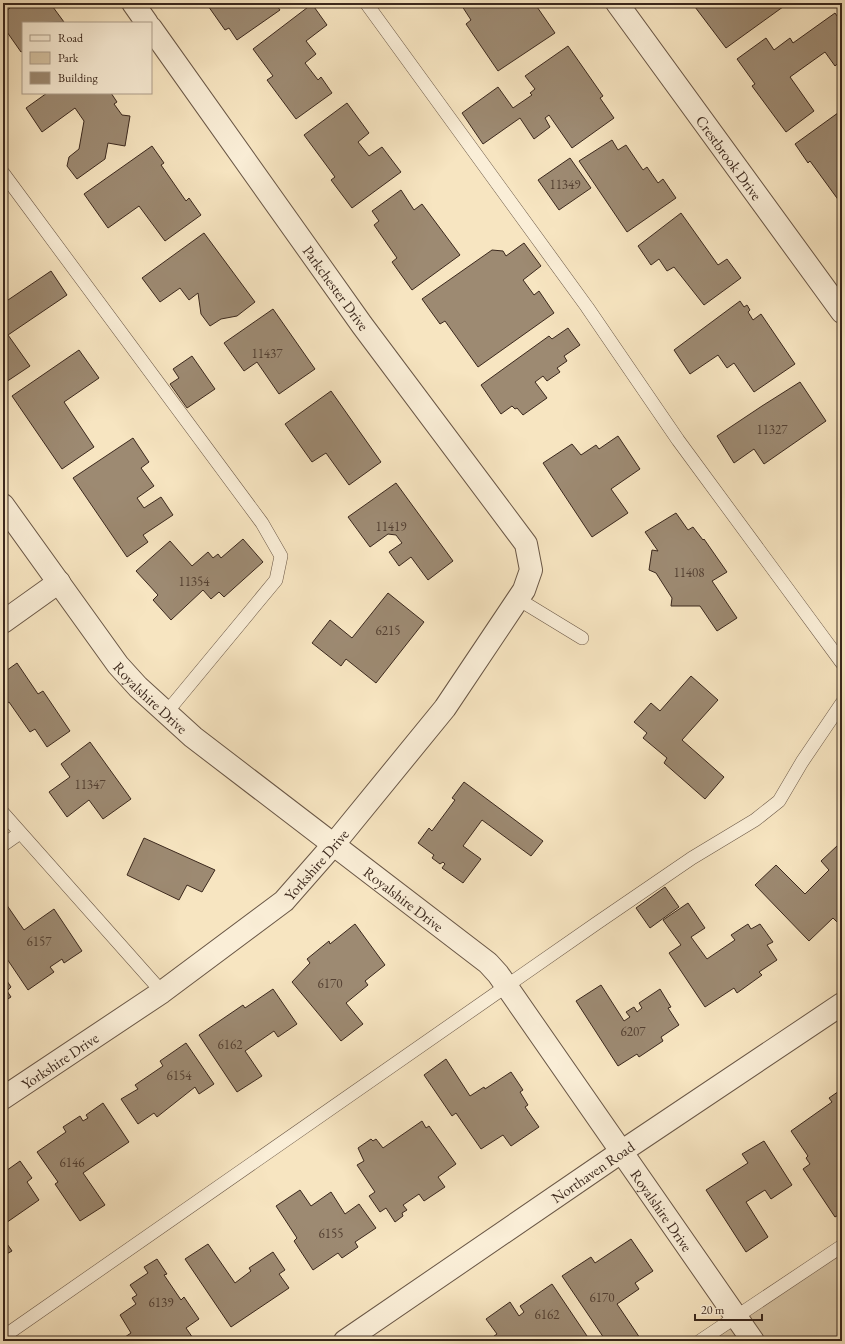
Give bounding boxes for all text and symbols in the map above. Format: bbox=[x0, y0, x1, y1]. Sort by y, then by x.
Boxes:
legend bbox=[22, 22, 152, 94]
text: Road bbox=[58, 30, 84, 46]
text: Park bbox=[58, 50, 79, 66]
text: Building bbox=[58, 70, 99, 86]
street label: Crestbrook Drive bbox=[692, 111, 767, 204]
house number: 11349 bbox=[549, 176, 581, 193]
street label: Parkchester Drive bbox=[299, 242, 373, 334]
house number: 11437 bbox=[251, 345, 283, 362]
house number: 11327 bbox=[756, 421, 788, 438]
house number: 11419 bbox=[375, 518, 407, 535]
house number: 11408 bbox=[673, 564, 705, 581]
house number: 11354 bbox=[178, 573, 210, 590]
house number: 6215 bbox=[376, 622, 400, 639]
street label: Royalshire Drive bbox=[110, 657, 192, 737]
house number: 11347 bbox=[74, 776, 106, 793]
street label: Yorkshire Drive bbox=[280, 824, 352, 904]
street label: Royalshire Drive bbox=[360, 862, 448, 936]
house number: 6157 bbox=[27, 933, 52, 950]
house number: 6170 bbox=[318, 975, 342, 992]
house number: 6207 bbox=[621, 1023, 646, 1040]
street label: Yorkshire Drive bbox=[17, 1028, 102, 1093]
house number: 6162 bbox=[218, 1036, 243, 1053]
house number: 6154 bbox=[167, 1067, 192, 1084]
street label: Northaven Road bbox=[547, 1136, 638, 1207]
house number: 6146 bbox=[60, 1154, 84, 1171]
street label: Royalshire Drive bbox=[627, 1165, 697, 1255]
house number: 6155 bbox=[319, 1225, 343, 1242]
house number: 6170 bbox=[590, 1289, 614, 1306]
house number: 6139 bbox=[149, 1294, 174, 1311]
scale bar bbox=[695, 1296, 762, 1322]
text: 20 m bbox=[701, 1302, 725, 1318]
house number: 6162 bbox=[535, 1306, 560, 1323]

